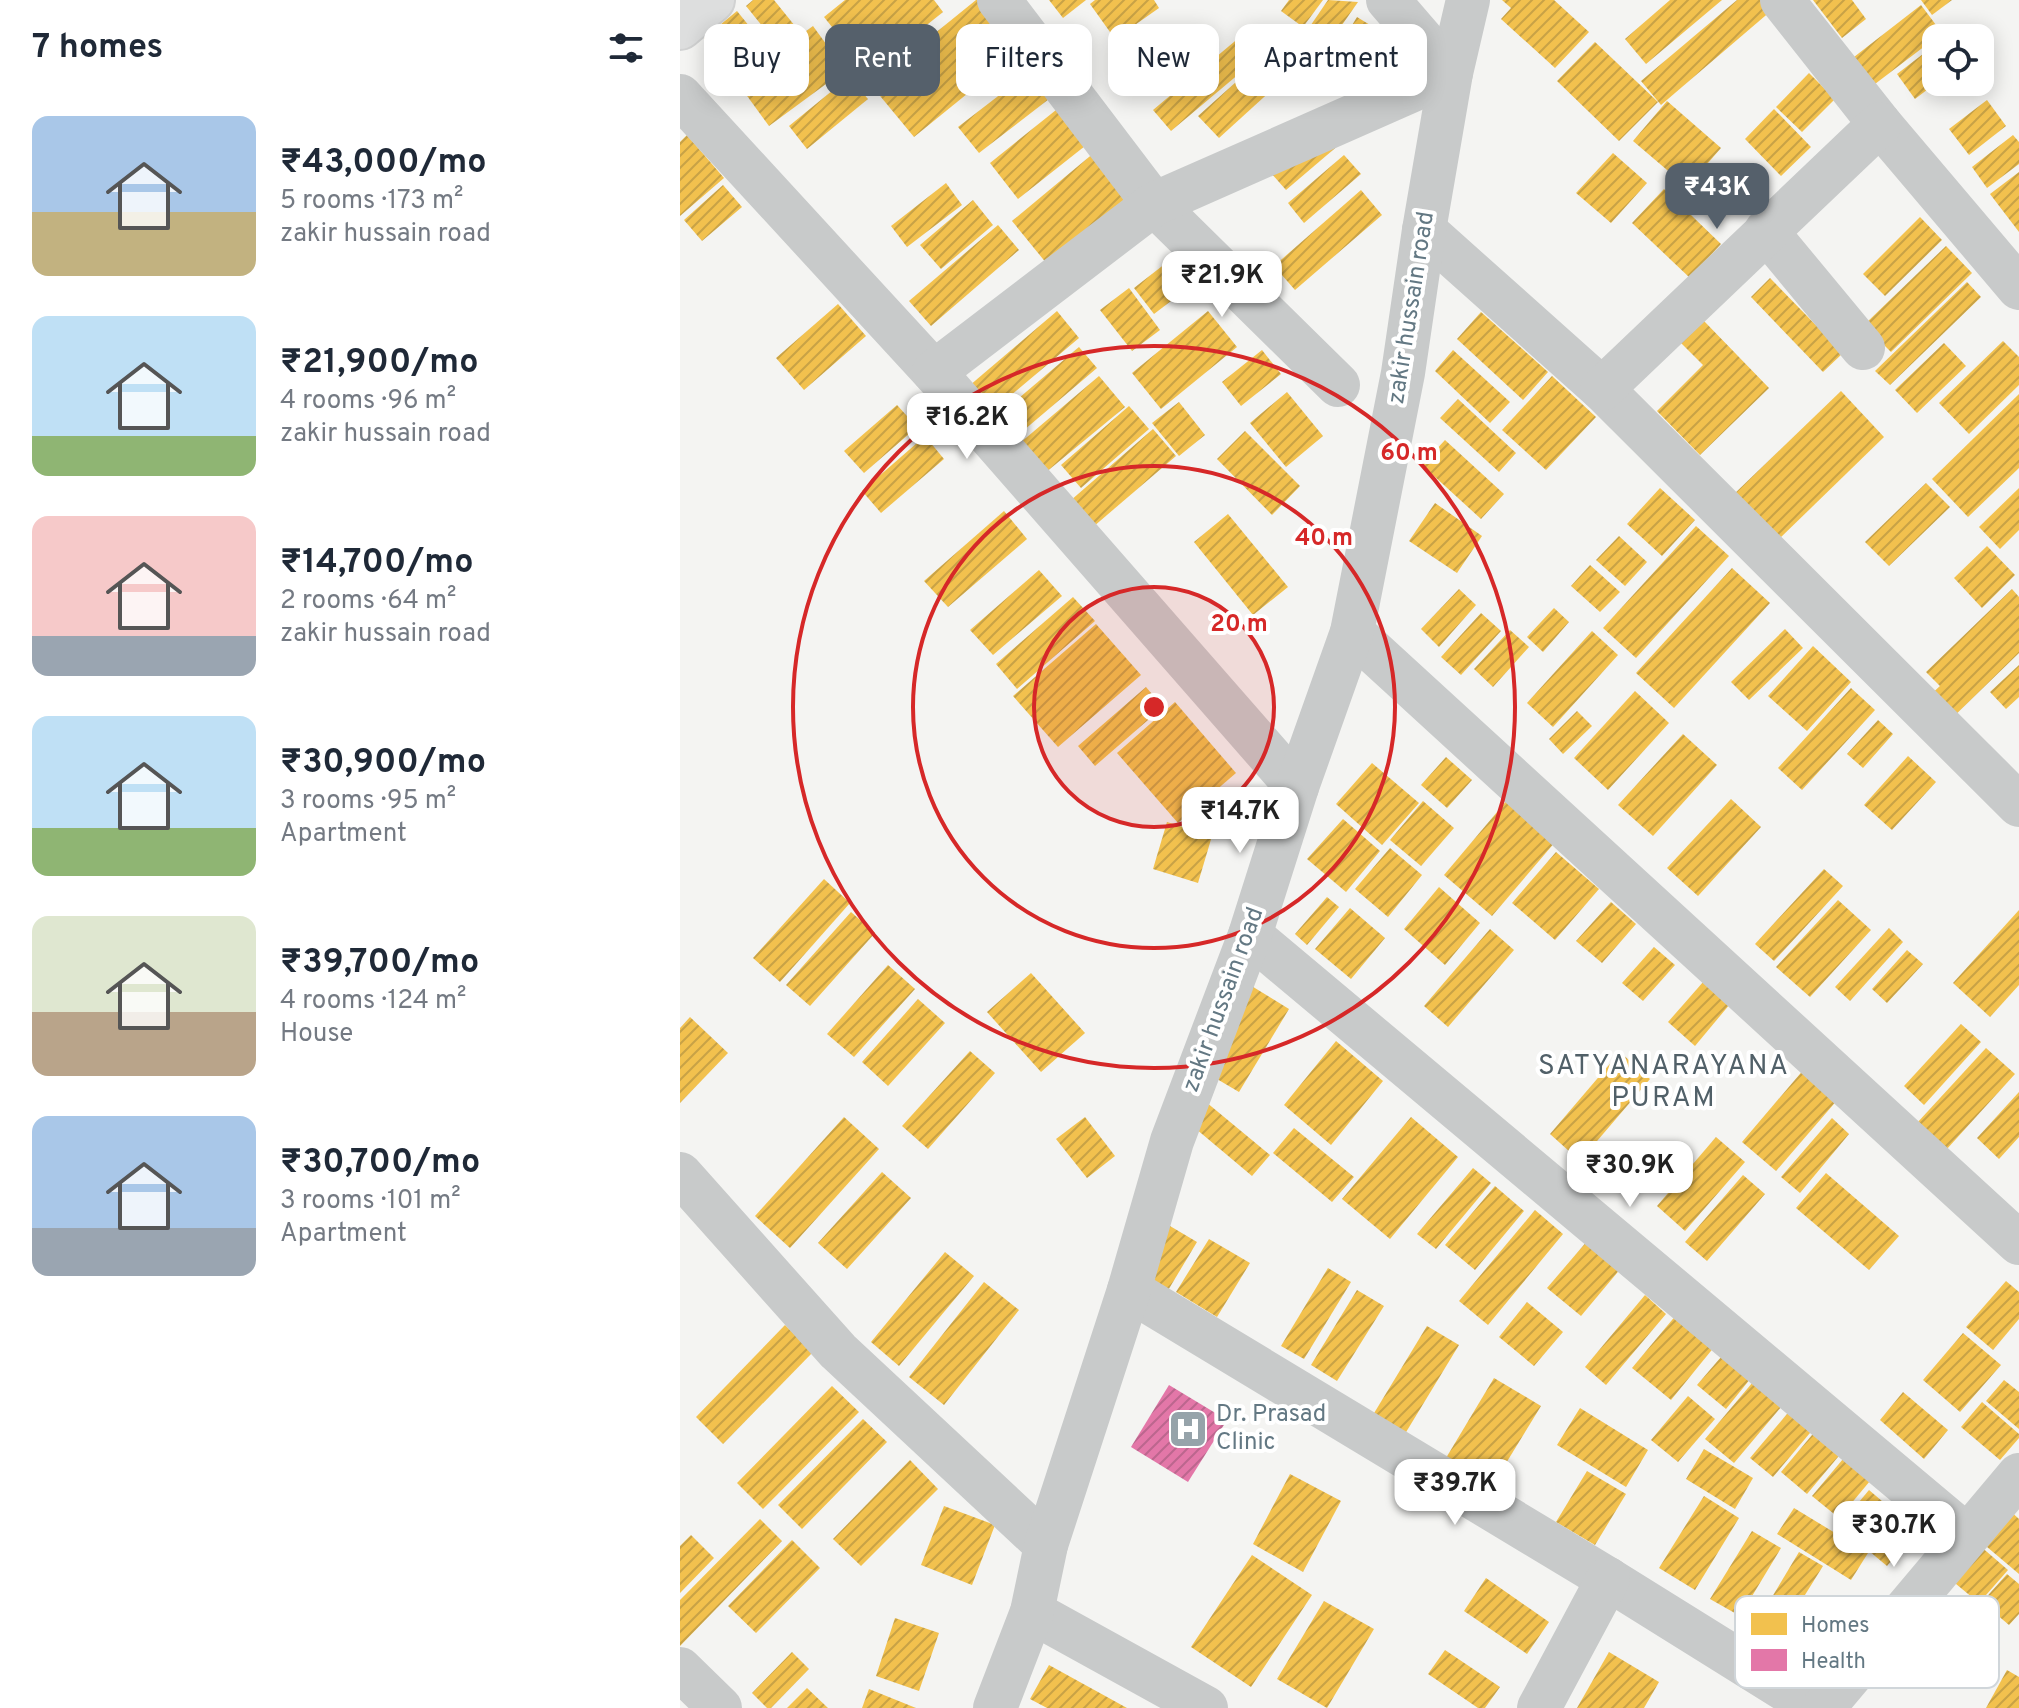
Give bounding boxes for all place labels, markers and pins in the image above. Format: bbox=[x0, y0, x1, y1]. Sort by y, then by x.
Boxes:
pin: ₹43K bbox=[1670, 163, 1764, 231]
pin: ₹21.9K bbox=[1157, 251, 1287, 319]
pin: ₹16.2K bbox=[902, 393, 1032, 461]
centre of rings bbox=[1140, 693, 1168, 721]
pin: ₹14.7K bbox=[1175, 787, 1305, 855]
pin: ₹30.9K bbox=[1565, 1141, 1695, 1209]
place label: Dr. Prasad Clinic bbox=[1216, 1400, 1326, 1458]
hospital icon: Dr. Prasad Clinic bbox=[1167, 1408, 1209, 1450]
pin: ₹39.7K bbox=[1390, 1459, 1520, 1527]
pin: ₹30.7K bbox=[1829, 1501, 1959, 1569]

